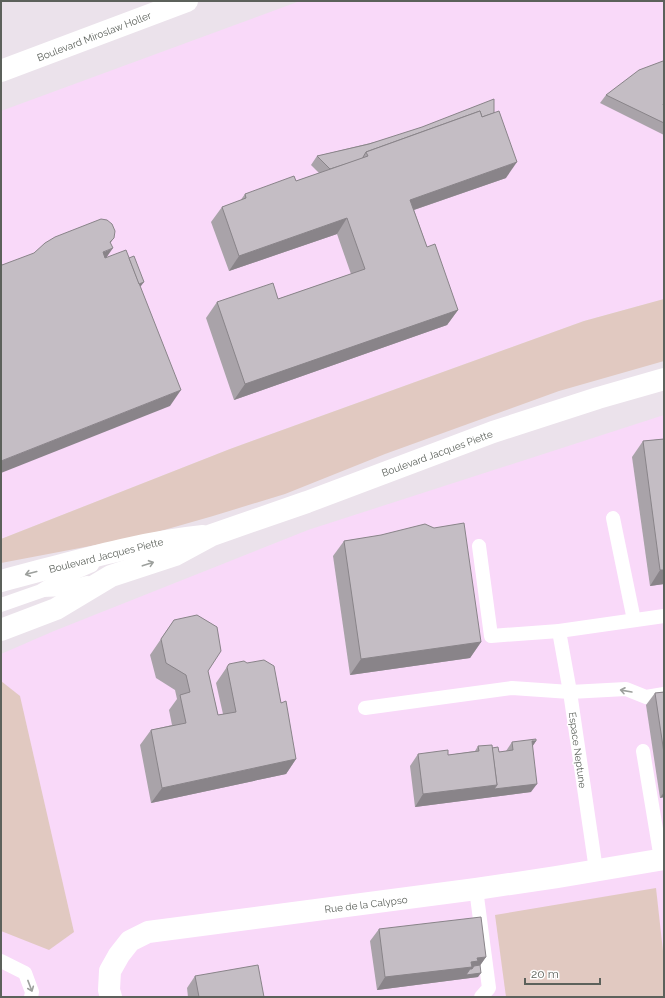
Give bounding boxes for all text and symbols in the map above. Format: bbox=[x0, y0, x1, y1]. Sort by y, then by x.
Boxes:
street label: Boulevard Miroslaw Holler bbox=[36, 9, 153, 63]
street label: Boulevard Jacques Piette bbox=[380, 428, 494, 479]
street label: Boulevard Jacques Piette bbox=[48, 536, 164, 575]
one-way arrow bbox=[142, 560, 155, 567]
one-way arrow bbox=[24, 570, 37, 577]
one-way arrow bbox=[620, 687, 633, 695]
street label: Espace Neptune bbox=[567, 711, 588, 789]
street label: Rue de la Calypso bbox=[324, 894, 408, 915]
scale bar bbox=[525, 960, 600, 986]
text: 20 m bbox=[531, 967, 559, 981]
one-way arrow bbox=[26, 979, 34, 991]

